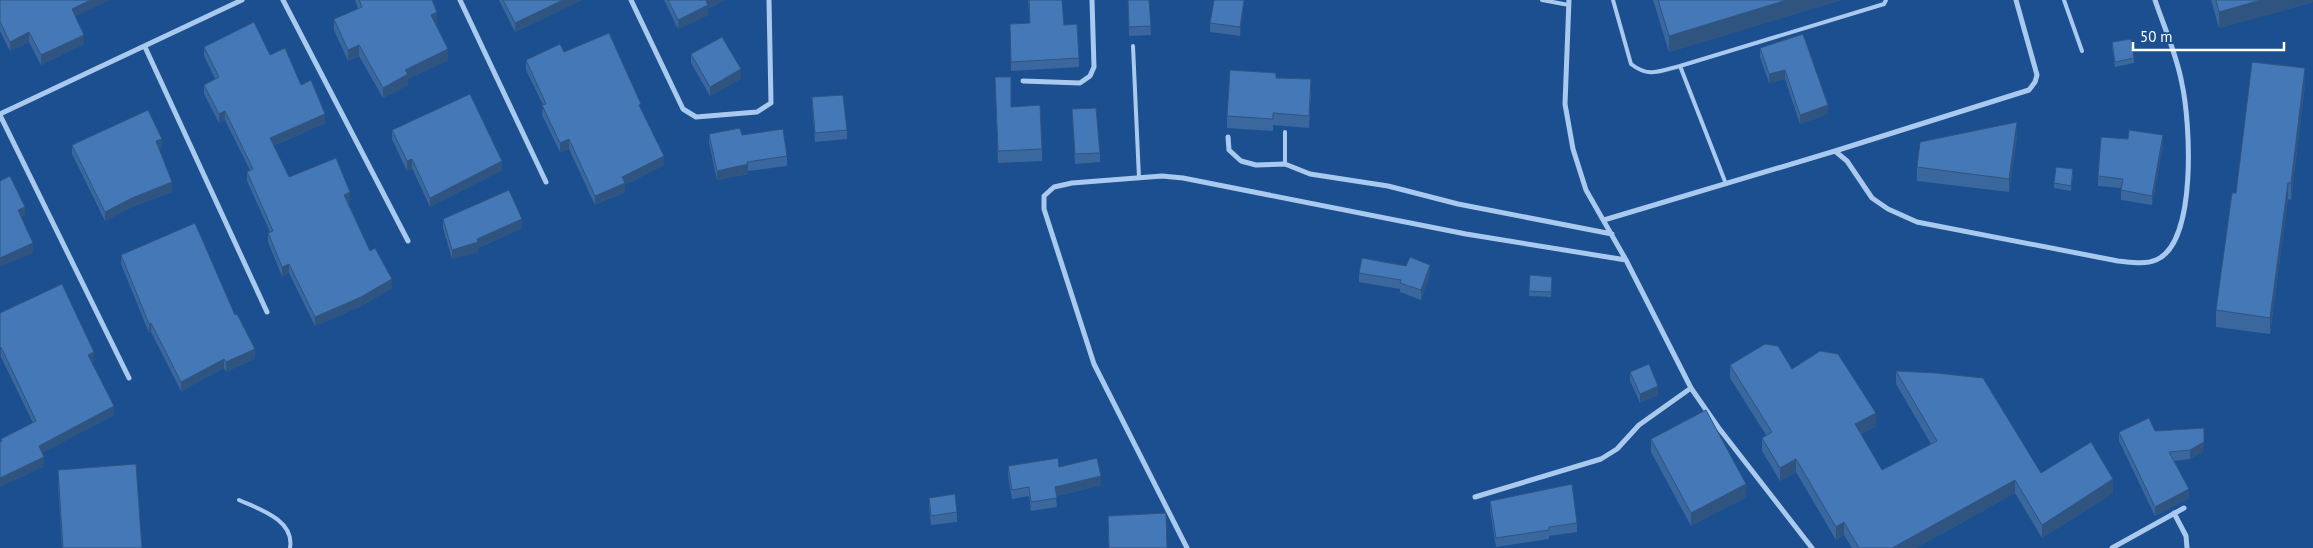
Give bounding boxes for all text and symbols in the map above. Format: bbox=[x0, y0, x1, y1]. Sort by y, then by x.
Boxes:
scale bar bbox=[2133, 20, 2284, 52]
text: 50 m bbox=[2140, 27, 2173, 46]

